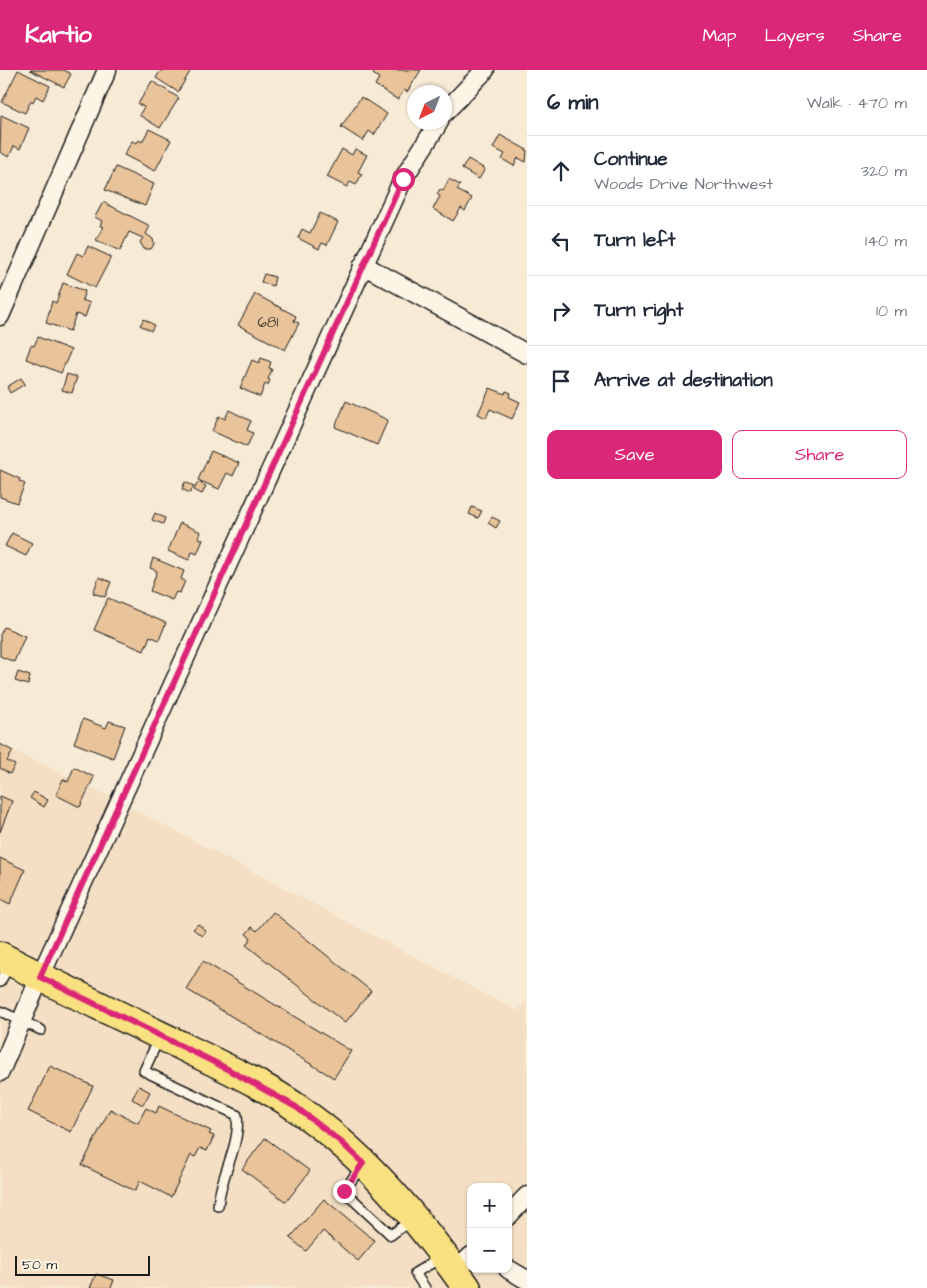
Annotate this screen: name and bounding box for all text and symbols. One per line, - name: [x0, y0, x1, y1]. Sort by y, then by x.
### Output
- text: Kartio: [25, 18, 92, 52]
- text: Map: [702, 23, 736, 48]
- text: Layers: [764, 23, 825, 48]
- text: Share: [853, 23, 902, 48]
- north arrow: [407, 85, 452, 130]
- text: 6 min: [547, 88, 599, 117]
- text: Walk · 470 m: [807, 92, 907, 114]
- text: Continue: [594, 146, 668, 173]
- icon: ahead: [547, 157, 575, 185]
- text: 320 m: [861, 160, 907, 182]
- route start: [392, 168, 415, 191]
- text: Woods Drive Northwest: [594, 173, 773, 195]
- icon: left: [547, 227, 575, 255]
- text: Turn left: [594, 227, 675, 254]
- text: 140 m: [865, 230, 907, 252]
- icon: right: [547, 297, 575, 325]
- text: Turn right: [594, 297, 683, 324]
- text: 10 m: [876, 300, 907, 322]
- house number: 681: [257, 312, 279, 333]
- icon: arrive: [547, 367, 575, 395]
- text: Arrive at destination: [594, 367, 773, 394]
- button: Save: [547, 430, 722, 479]
- button: Share: [732, 430, 907, 479]
- route end: [333, 1180, 356, 1203]
- map controls: [467, 1183, 512, 1273]
- button: +: [467, 1183, 512, 1228]
- button: −: [467, 1228, 512, 1273]
- scale bar: [15, 1253, 150, 1276]
- text: 50 m: [22, 1255, 57, 1275]

